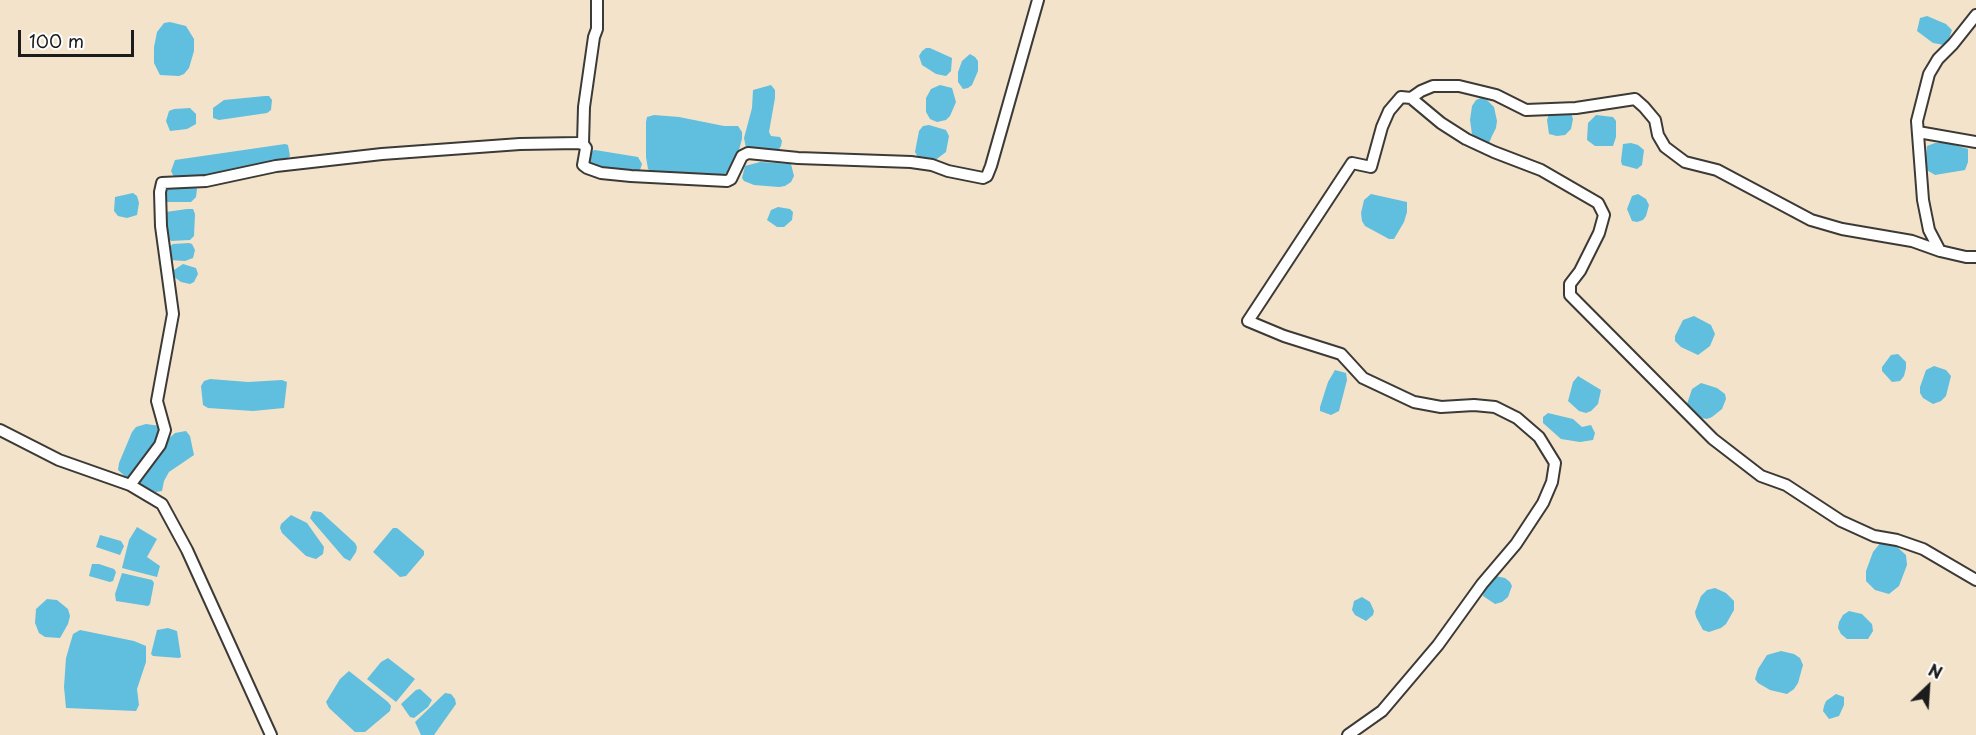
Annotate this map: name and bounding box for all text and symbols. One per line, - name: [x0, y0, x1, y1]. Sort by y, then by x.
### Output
- scale bar: [21, 18, 136, 56]
- text: 100 m: [29, 27, 84, 54]
- north arrow: [1898, 657, 1958, 717]
- text: N: [1925, 657, 1946, 684]

